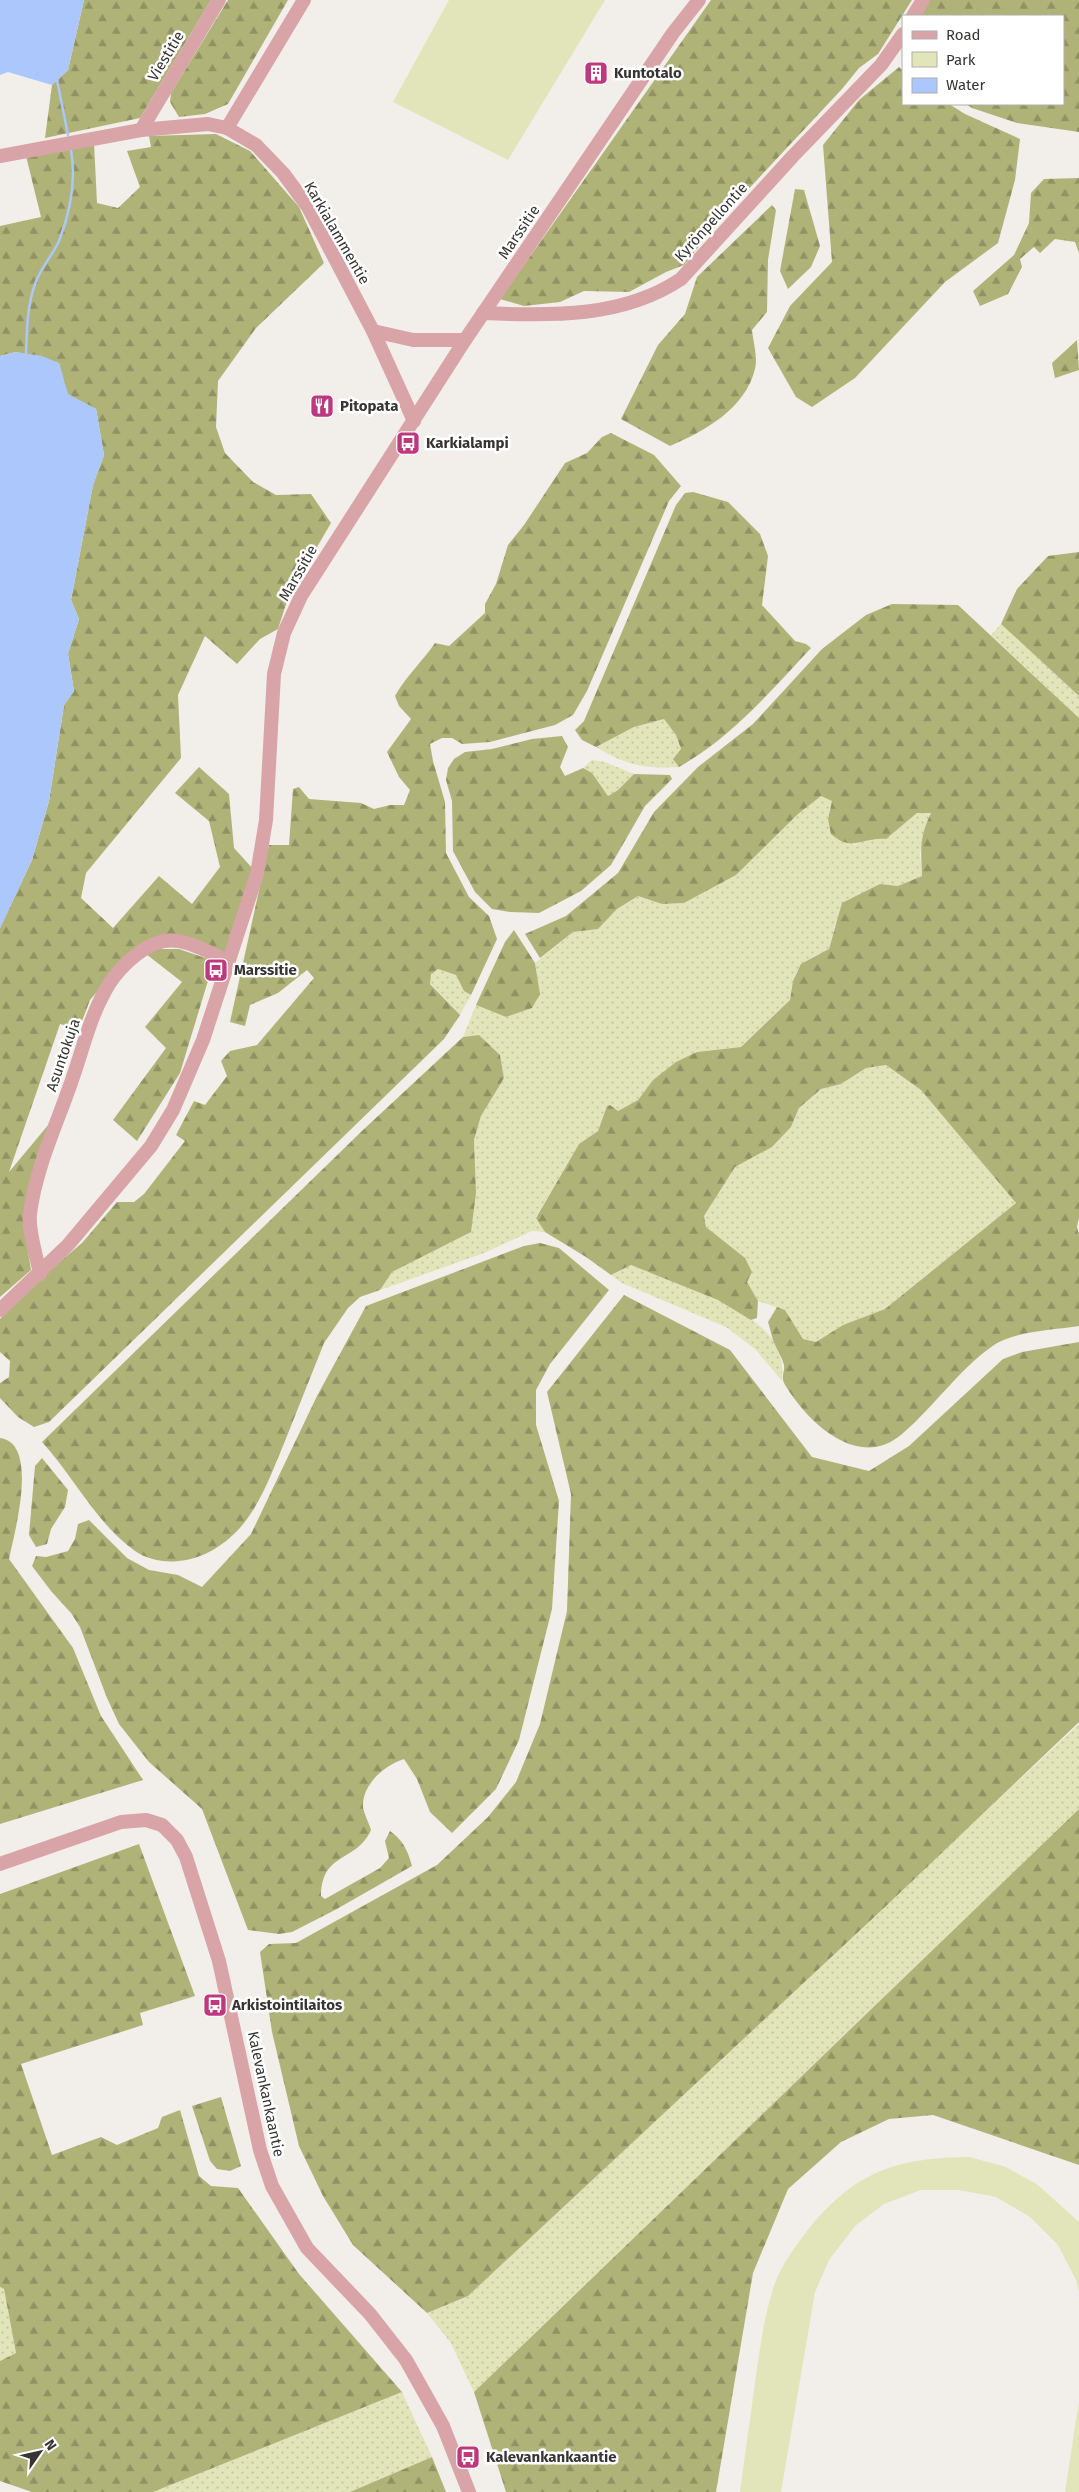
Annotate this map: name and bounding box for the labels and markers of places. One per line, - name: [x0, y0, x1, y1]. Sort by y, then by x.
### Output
- building icon: Kuntotalo: [583, 60, 609, 86]
- place label: Kuntotalo: [614, 64, 682, 82]
- restaurant icon: Pitopata: [309, 393, 335, 419]
- place label: Pitopata: [340, 397, 398, 415]
- bus stop icon: Karkialampi: [395, 430, 421, 456]
- place label: Karkialampi: [426, 434, 509, 452]
- bus stop icon: Marssitie: [203, 957, 229, 983]
- place label: Marssitie: [234, 961, 297, 979]
- bus stop icon: Arkistointilaitos: [202, 1992, 228, 2018]
- place label: Arkistointilaitos: [231, 1996, 342, 2014]
- bus stop icon: Kalevankankaantie: [455, 2444, 481, 2470]
- place label: Kalevankankaantie: [486, 2448, 617, 2466]

